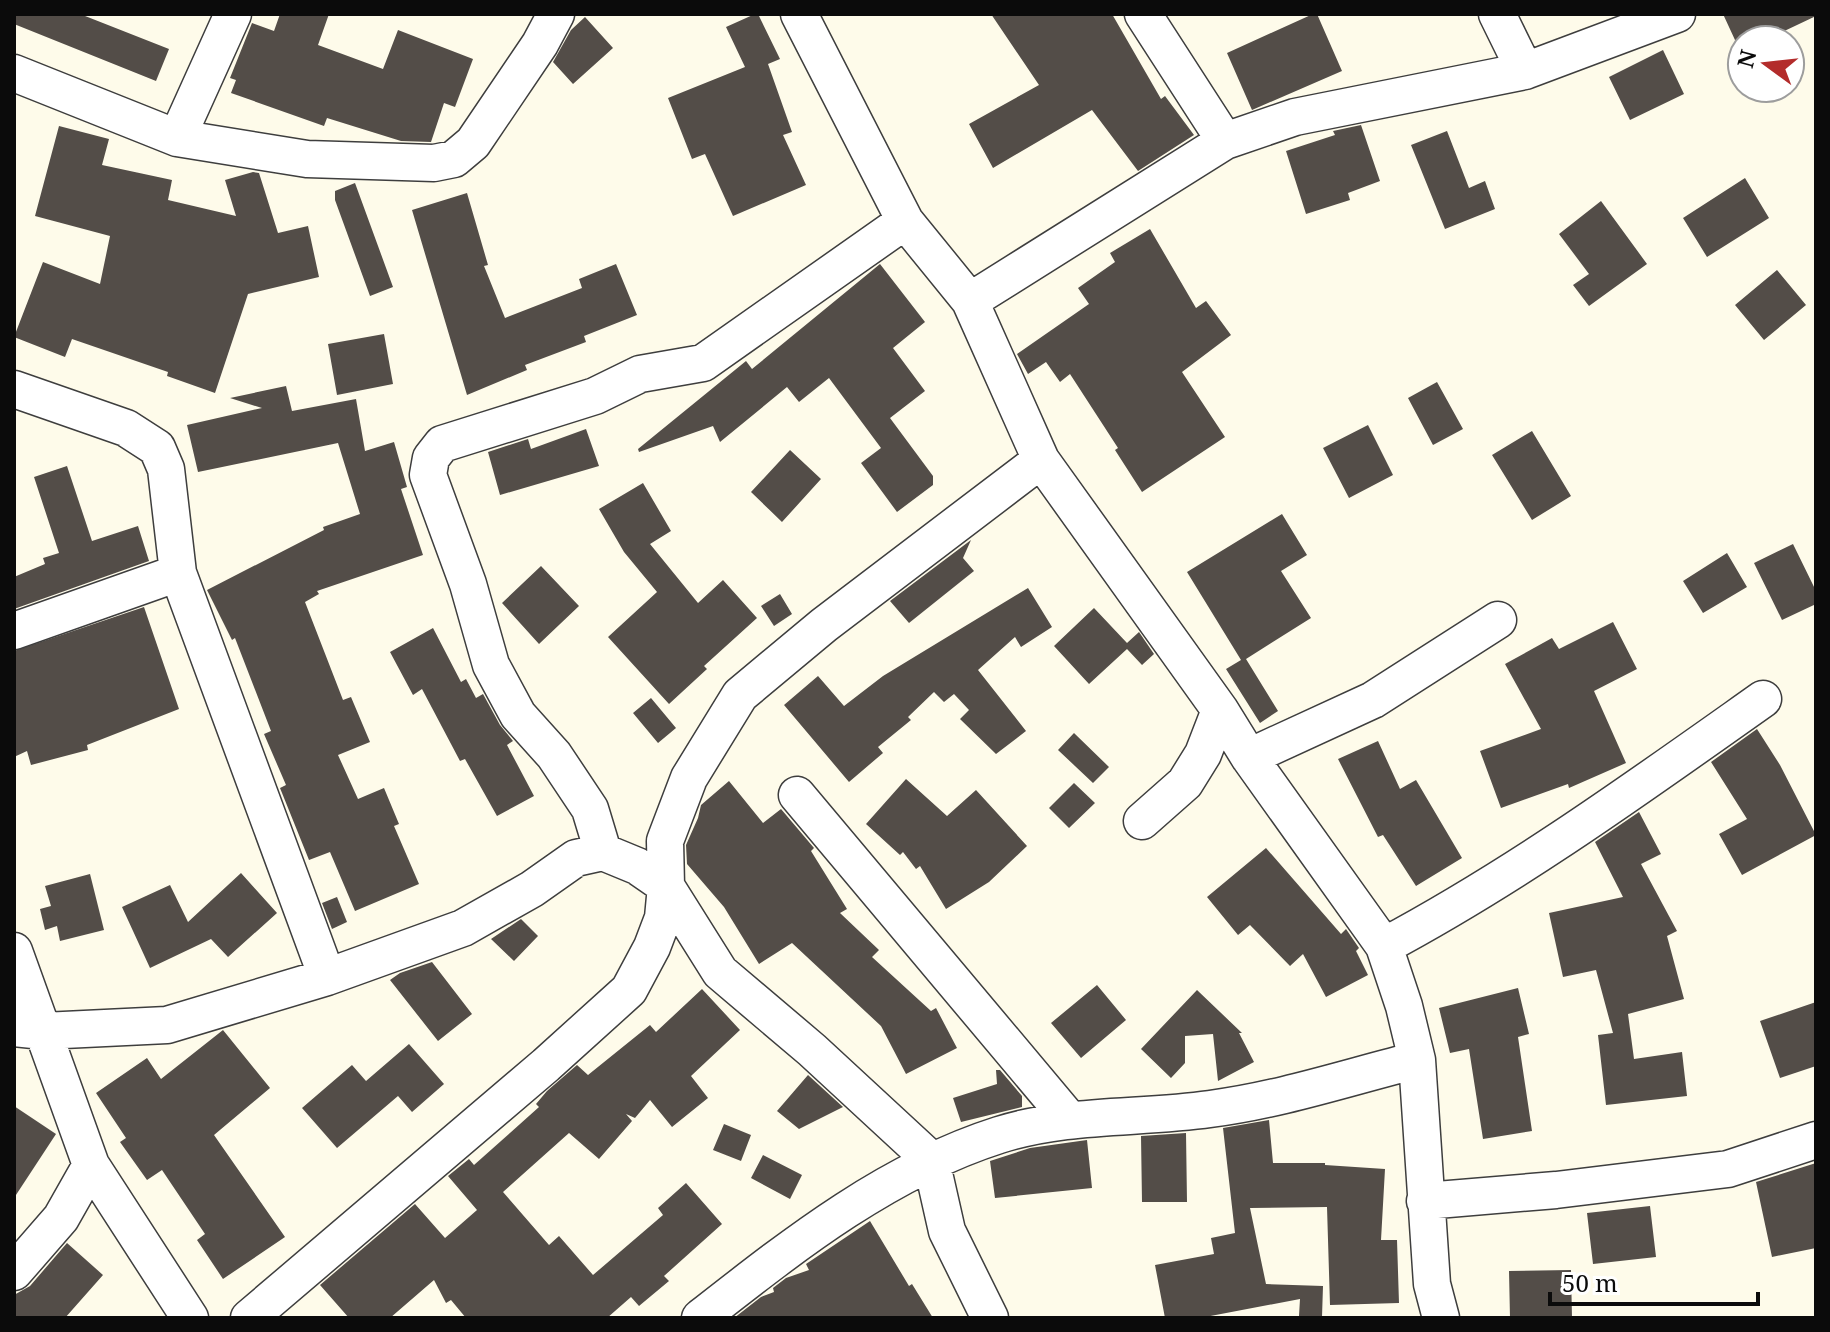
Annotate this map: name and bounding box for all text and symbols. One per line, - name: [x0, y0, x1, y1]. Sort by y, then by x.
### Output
- north arrow: [1726, 24, 1806, 104]
- text: N: [1729, 46, 1762, 71]
- scale bar: [1550, 1256, 1758, 1306]
- text: 50 m: [1562, 1266, 1618, 1299]

